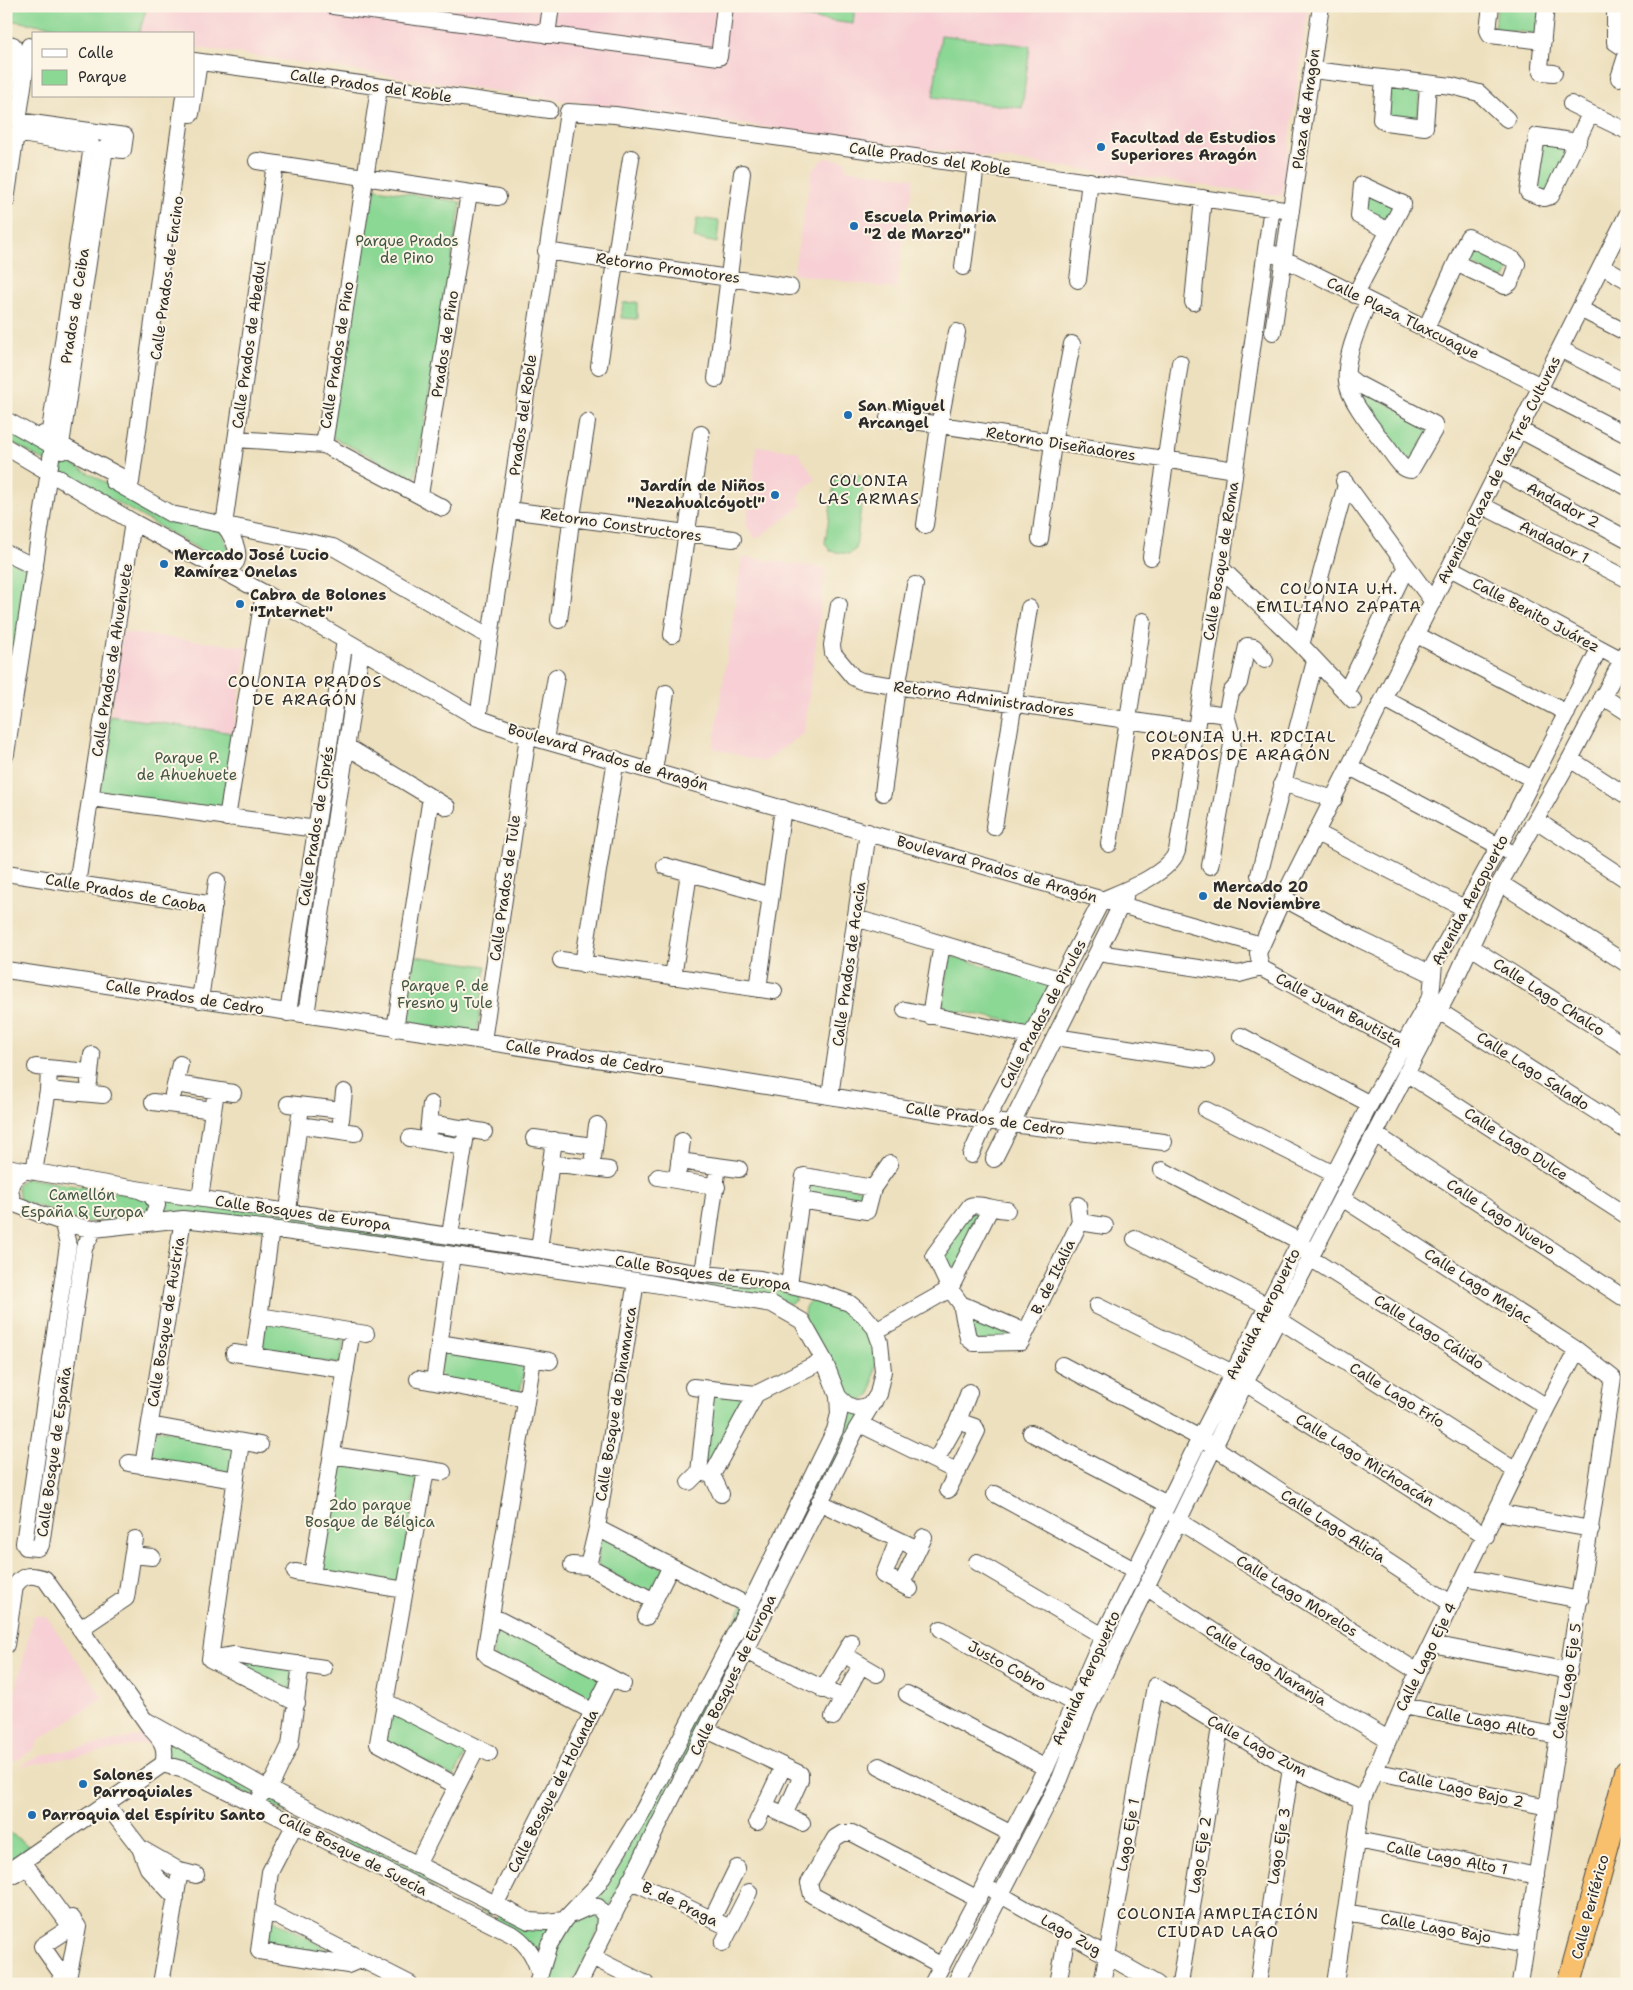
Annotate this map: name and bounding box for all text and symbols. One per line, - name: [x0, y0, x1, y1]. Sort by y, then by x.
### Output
- legend: [32, 32, 195, 98]
- text: Calle: [78, 43, 114, 63]
- street label: Plaza de Aragón: [1288, 47, 1324, 171]
- street label: Calle Prados del Roble: [289, 65, 453, 107]
- text: Parque: [78, 67, 127, 87]
- place label: Facultad de Estudios Superiores Aragón: [1111, 128, 1276, 165]
- street label: Calle Prados del Roble: [848, 138, 1012, 180]
- marker: Facultad de Estudios Superiores Aragón: [1095, 141, 1107, 153]
- street label: Calle Prados de Encino: [146, 195, 188, 361]
- place label: Escuela Primaria "2 de Marzo": [864, 207, 997, 244]
- marker: Escuela Primaria "2 de Marzo": [848, 220, 860, 232]
- park label: Parque Prados de Pino: [355, 231, 459, 268]
- street label: Prados de Ceiba: [56, 246, 94, 365]
- street label: Retorno Promotores: [594, 248, 742, 288]
- street label: Calle Prados de Abedul: [227, 259, 271, 430]
- street label: Calle Plaza Tlaxcuaque: [1323, 272, 1483, 364]
- street label: Calle Prados de Pino: [315, 280, 359, 430]
- street label: Prados de Pino: [427, 289, 463, 399]
- street label: Prados del Roble: [505, 353, 541, 477]
- street label: Avenida Plaza de las Tres Culturas: [1433, 353, 1565, 587]
- place label: San Miguel Arcangel: [858, 396, 945, 433]
- marker: San Miguel Arcangel: [842, 409, 854, 421]
- street label: Retorno Diseñadores: [985, 422, 1137, 466]
- district label: COLONIA LAS ARMAS: [818, 470, 920, 509]
- place label: Jardín de Niños "Nezahualcóyotl": [627, 476, 765, 513]
- street label: Andador 2: [1523, 477, 1603, 533]
- street label: Calle Bosque de Roma: [1199, 479, 1244, 642]
- marker: Jardín de Niños "Nezahualcóyotl": [769, 489, 781, 501]
- street label: Retorno Constructores: [539, 504, 703, 546]
- street label: Andador 1: [1516, 516, 1592, 568]
- place label: Mercado José Lucio Ramírez Onelas: [174, 545, 329, 582]
- marker: Mercado José Lucio Ramírez Onelas: [158, 558, 170, 570]
- street label: Calle Prados de Ahuehuete: [87, 562, 137, 758]
- street label: Calle Benito Juárez: [1469, 573, 1603, 657]
- district label: COLONIA U.H. EMILIANO ZAPATA: [1256, 578, 1422, 617]
- place label: Cabra de Bolones "Internet": [250, 585, 386, 622]
- marker: Cabra de Bolones "Internet": [234, 598, 246, 610]
- district label: COLONIA PRADOS DE ARAGÓN: [228, 671, 382, 710]
- street label: Retorno Administradores: [892, 676, 1076, 722]
- street label: Boulevard Prados de Aragón: [505, 719, 711, 795]
- district label: COLONIA U.H. RDCIAL PRADOS DE ARAGÓN: [1145, 726, 1337, 765]
- street label: Calle Prados de Ciprés: [293, 745, 339, 907]
- park label: Parque P. de Ahuehuete: [137, 748, 237, 785]
- street label: Calle Prados de Tule: [485, 814, 525, 962]
- street label: Boulevard Prados de Aragón: [894, 831, 1100, 907]
- street label: Avenida Aeropuerto: [1427, 831, 1513, 969]
- street label: Calle Prados de Caoba: [44, 869, 209, 917]
- place label: Mercado 20 de Noviembre: [1213, 877, 1321, 914]
- street label: Calle Prados de Acacia: [828, 880, 871, 1048]
- marker: Mercado 20 de Noviembre: [1197, 890, 1209, 902]
- street label: Calle Prados de Pirules: [995, 936, 1091, 1092]
- street label: Calle Lago Chalco: [1489, 953, 1609, 1041]
- street label: Calle Juan Bautista: [1272, 968, 1407, 1052]
- street label: Calle Prados de Cedro: [104, 975, 266, 1019]
- park label: Parque P. de Fresno y Tule: [397, 976, 493, 1013]
- street label: Calle Lago Salado: [1473, 1027, 1593, 1115]
- street label: Calle Prados de Cedro: [504, 1035, 666, 1079]
- street label: Calle Prados de Cedro: [904, 1098, 1066, 1140]
- street label: Calle Lago Dulce: [1460, 1103, 1572, 1185]
- street label: Calle Lago Nuevo: [1443, 1174, 1559, 1260]
- park label: Camellón España & Europa: [21, 1185, 144, 1222]
- street label: Calle Bosques de Europa: [214, 1191, 393, 1235]
- street label: Calle Bosque de Austria: [143, 1235, 189, 1409]
- street label: B. de Italia: [1026, 1235, 1080, 1318]
- street label: Calle Lago Mejac: [1420, 1244, 1536, 1328]
- street label: Avenida Aeropuerto: [1221, 1245, 1305, 1383]
- street label: Calle Bosques de Europa: [614, 1251, 793, 1295]
- street label: Calle Lago Cálido: [1370, 1290, 1488, 1374]
- street label: Calle Bosque de Dinamarca: [591, 1305, 641, 1503]
- street label: Calle Lago Frío: [1346, 1358, 1448, 1432]
- street label: Calle Bosque de España: [32, 1365, 76, 1539]
- street label: Calle Lago Michoacán: [1292, 1409, 1438, 1511]
- street label: Calle Lago Alicia: [1277, 1485, 1390, 1568]
- park label: 2do parque Bosque de Bélgica: [305, 1495, 436, 1532]
- street label: Calle Lago Morelos: [1232, 1551, 1362, 1641]
- street label: Calle Bosques de Europa: [685, 1590, 781, 1759]
- street label: Calle Lago Eje 4: [1391, 1599, 1461, 1715]
- street label: Avenida Aeropuerto: [1047, 1608, 1125, 1748]
- street label: Calle Lago Naranja: [1202, 1620, 1331, 1711]
- street label: Calle Lago Eje 5: [1548, 1621, 1586, 1741]
- street label: Justo Cobro: [964, 1636, 1050, 1696]
- street label: Calle Lago Alto: [1424, 1701, 1538, 1741]
- street label: Calle Bosque de Holanda: [503, 1705, 603, 1876]
- street label: Calle Lago Zum: [1204, 1710, 1311, 1782]
- place label: Salones Parroquiales: [93, 1765, 193, 1802]
- street label: Calle Lago Bajo 2: [1396, 1766, 1526, 1812]
- marker: Salones Parroquiales: [77, 1778, 89, 1790]
- street label: Lago Eje 1: [1112, 1797, 1144, 1873]
- place label: Parroquia del Espíritu Santo: [42, 1805, 265, 1825]
- street label: Lago Eje 3: [1263, 1806, 1295, 1886]
- street label: Calle Bosque de Suecia: [275, 1808, 432, 1901]
- marker: Parroquia del Espíritu Santo: [26, 1809, 38, 1821]
- street label: Lago Eje 2: [1184, 1815, 1216, 1895]
- street label: Calle Lago Alto 1: [1385, 1836, 1509, 1880]
- street label: Calle Periférico: [1566, 1852, 1614, 1962]
- street label: B. de Praga: [639, 1877, 722, 1931]
- district label: COLONIA AMPLIACIÓN CIUDAD LAGO: [1117, 1903, 1319, 1942]
- street label: Calle Lago Bajo: [1379, 1908, 1493, 1948]
- street label: Lago Zug: [1037, 1910, 1105, 1960]

